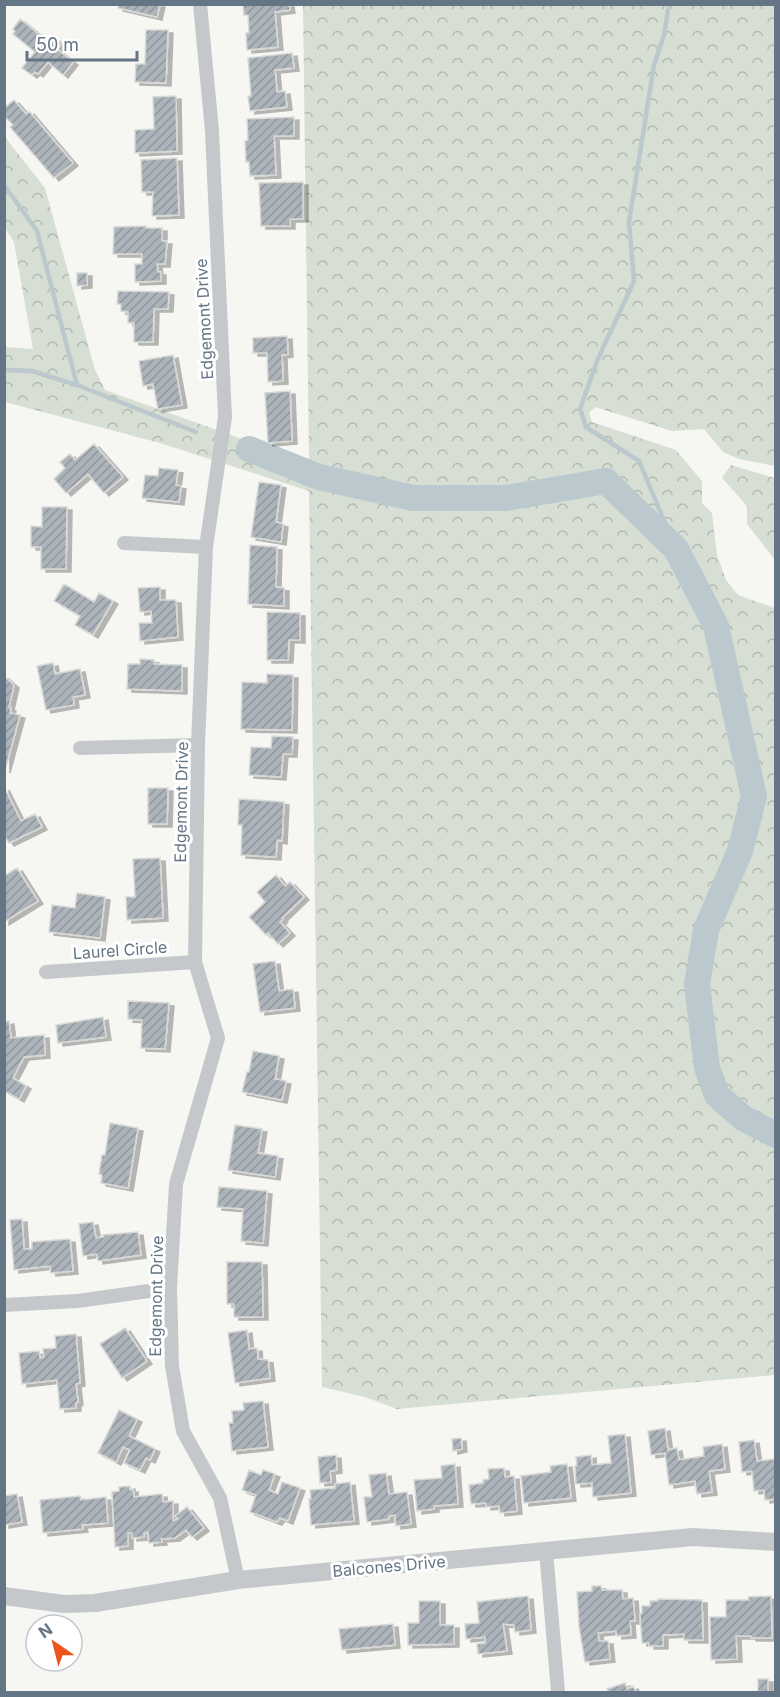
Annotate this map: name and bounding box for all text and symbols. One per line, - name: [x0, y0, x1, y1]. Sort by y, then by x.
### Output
- scale bar: [27, 24, 136, 62]
- text: 50 m: [36, 34, 79, 55]
- street label: Edgemont Drive: [191, 258, 217, 380]
- street label: Edgemont Drive: [170, 741, 192, 863]
- street label: Laurel Circle: [72, 937, 168, 963]
- street label: Edgemont Drive: [145, 1235, 167, 1357]
- street label: Balcones Drive: [332, 1551, 446, 1581]
- north arrow: [24, 1613, 84, 1673]
- text: N: [35, 1619, 56, 1642]

